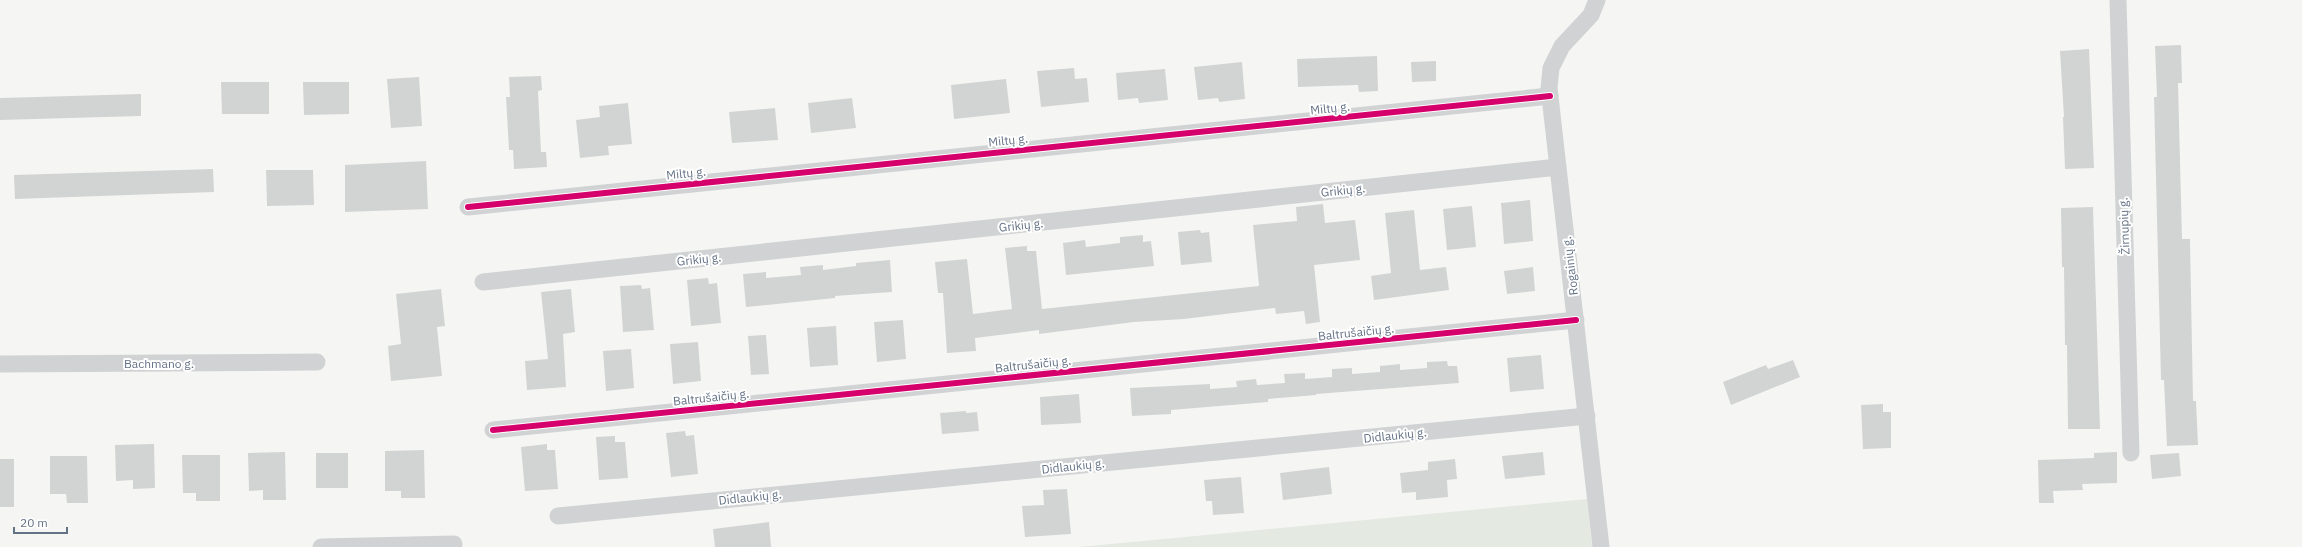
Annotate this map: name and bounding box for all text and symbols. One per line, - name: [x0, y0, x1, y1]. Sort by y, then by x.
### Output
- street label: Miltų g.: [1310, 98, 1350, 118]
- street label: Miltų g.: [988, 130, 1028, 150]
- street label: Miltų g.: [666, 163, 706, 183]
- street label: Grikių g.: [1320, 180, 1366, 200]
- street label: Žirnupių g.: [2116, 197, 2132, 255]
- street label: Grikių g.: [998, 215, 1044, 235]
- street label: Rogainių g.: [1559, 236, 1581, 296]
- street label: Grikių g.: [676, 249, 722, 269]
- street label: Baltrušaičių g.: [1317, 321, 1395, 343]
- street label: Baltrušaičių g.: [994, 353, 1072, 375]
- street label: Bachmano g.: [124, 356, 194, 371]
- street label: Baltrušaičių g.: [672, 386, 750, 408]
- street label: Didlaukių g.: [1363, 424, 1427, 446]
- street label: Didlaukių g.: [1041, 455, 1105, 477]
- street label: Didlaukių g.: [718, 486, 782, 508]
- scale bar: [14, 509, 67, 535]
- text: 20 m: [20, 515, 48, 530]

